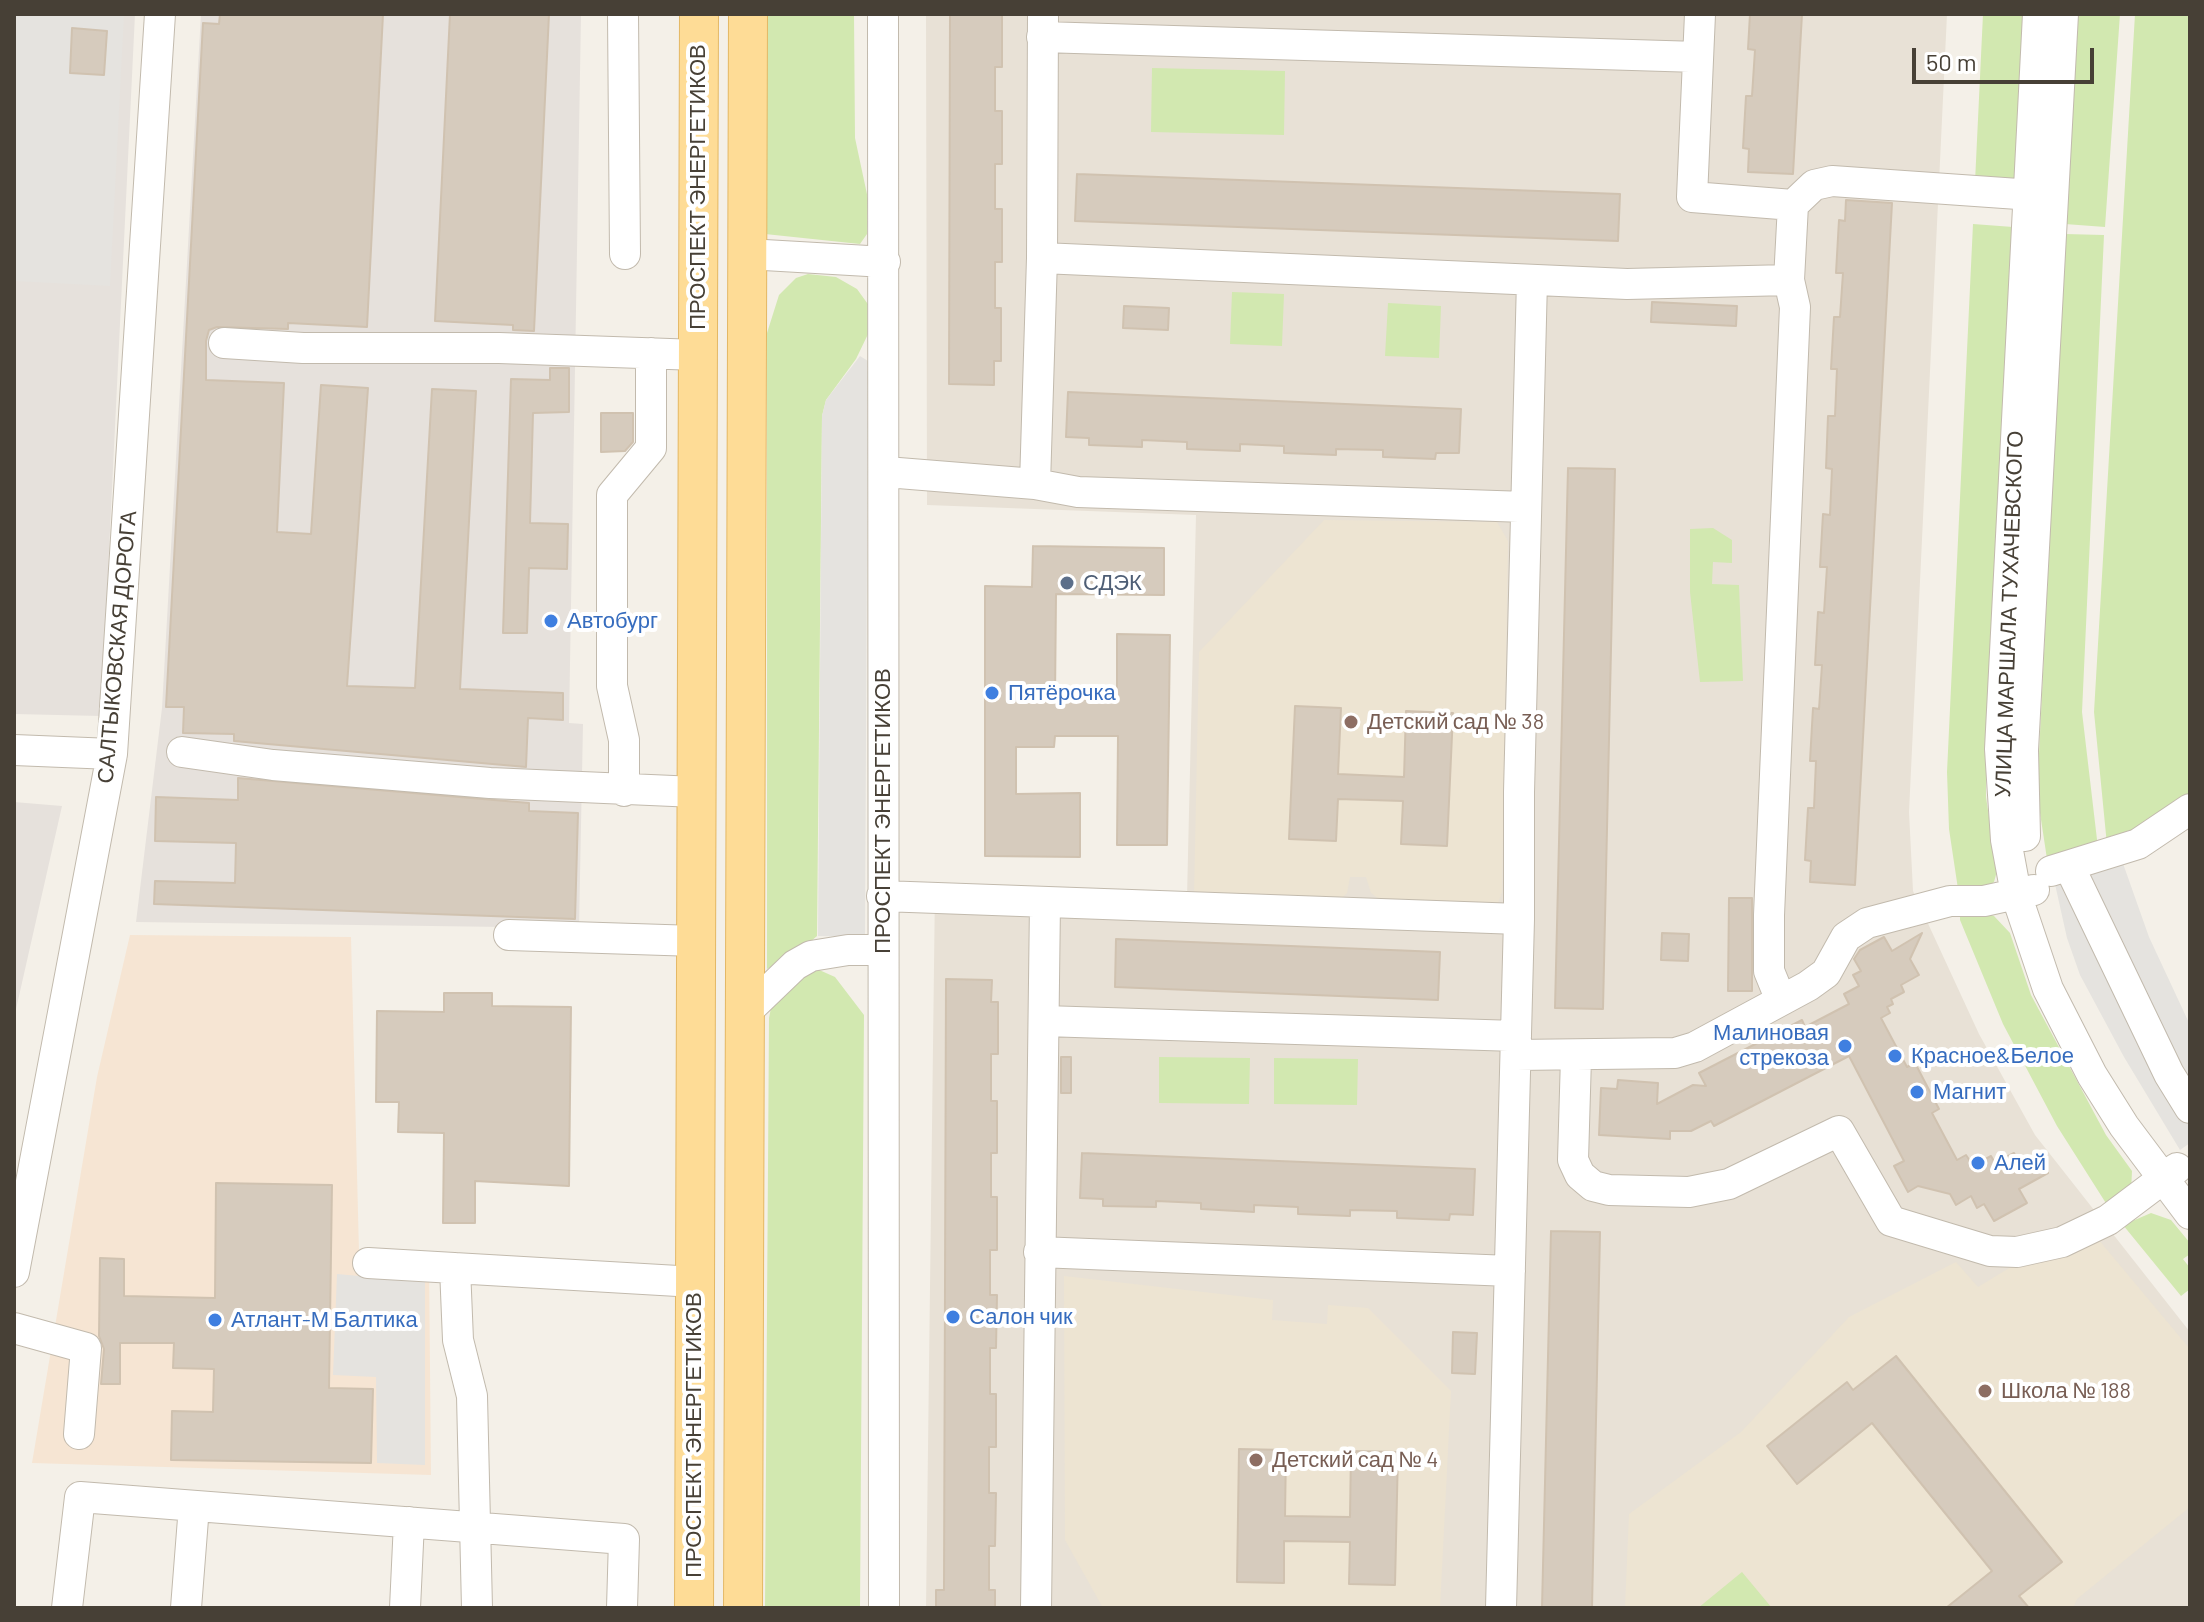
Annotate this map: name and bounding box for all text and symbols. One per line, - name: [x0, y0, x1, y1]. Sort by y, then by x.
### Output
- scale bar: [1916, 32, 2098, 82]
- street label: ПРОСПЕКТ ЭНЕРГЕТИКОВ: [685, 44, 711, 330]
- text: 50 m: [1926, 47, 1977, 76]
- street label: УЛИЦА МАРШАЛА ТУХАЧЕВСКОГО: [1989, 430, 2029, 798]
- street label: САЛТЫКОВСКАЯ ДОРОГА: [92, 510, 142, 784]
- place label: СДЭК: [1083, 570, 1142, 596]
- marker: СДЭК: [1058, 574, 1076, 592]
- place label: Автобург: [567, 608, 658, 634]
- marker: Автобург: [542, 612, 560, 630]
- street label: ПРОСПЕКТ ЭНЕРГЕТИКОВ: [870, 668, 896, 954]
- place label: Пятёрочка: [1008, 680, 1116, 706]
- marker: Пятёрочка: [983, 684, 1001, 702]
- place label: Детский сад № 38: [1367, 709, 1544, 735]
- marker: Детский сад № 38: [1342, 713, 1360, 731]
- place label: Малиновая стрекоза: [1713, 1020, 1829, 1072]
- marker: Малиновая стрекоза: [1836, 1037, 1854, 1055]
- place label: Красное&Белое: [1911, 1043, 2074, 1069]
- marker: Красное&Белое: [1886, 1047, 1904, 1065]
- place label: Магнит: [1933, 1079, 2006, 1105]
- marker: Магнит: [1908, 1083, 1926, 1101]
- place label: Алей: [1994, 1150, 2046, 1176]
- marker: Алей: [1969, 1154, 1987, 1172]
- street label: ПРОСПЕКТ ЭНЕРГЕТИКОВ: [681, 1292, 707, 1578]
- place label: Салон чик: [969, 1304, 1073, 1330]
- place label: Атлант-М Балтика: [231, 1307, 418, 1333]
- marker: Салон чик: [944, 1308, 962, 1326]
- marker: Атлант-М Балтика: [206, 1311, 224, 1329]
- place label: Школа № 188: [2001, 1378, 2131, 1404]
- marker: Школа № 188: [1976, 1382, 1994, 1400]
- place label: Детский сад № 4: [1272, 1447, 1438, 1473]
- marker: Детский сад № 4: [1247, 1451, 1265, 1469]

